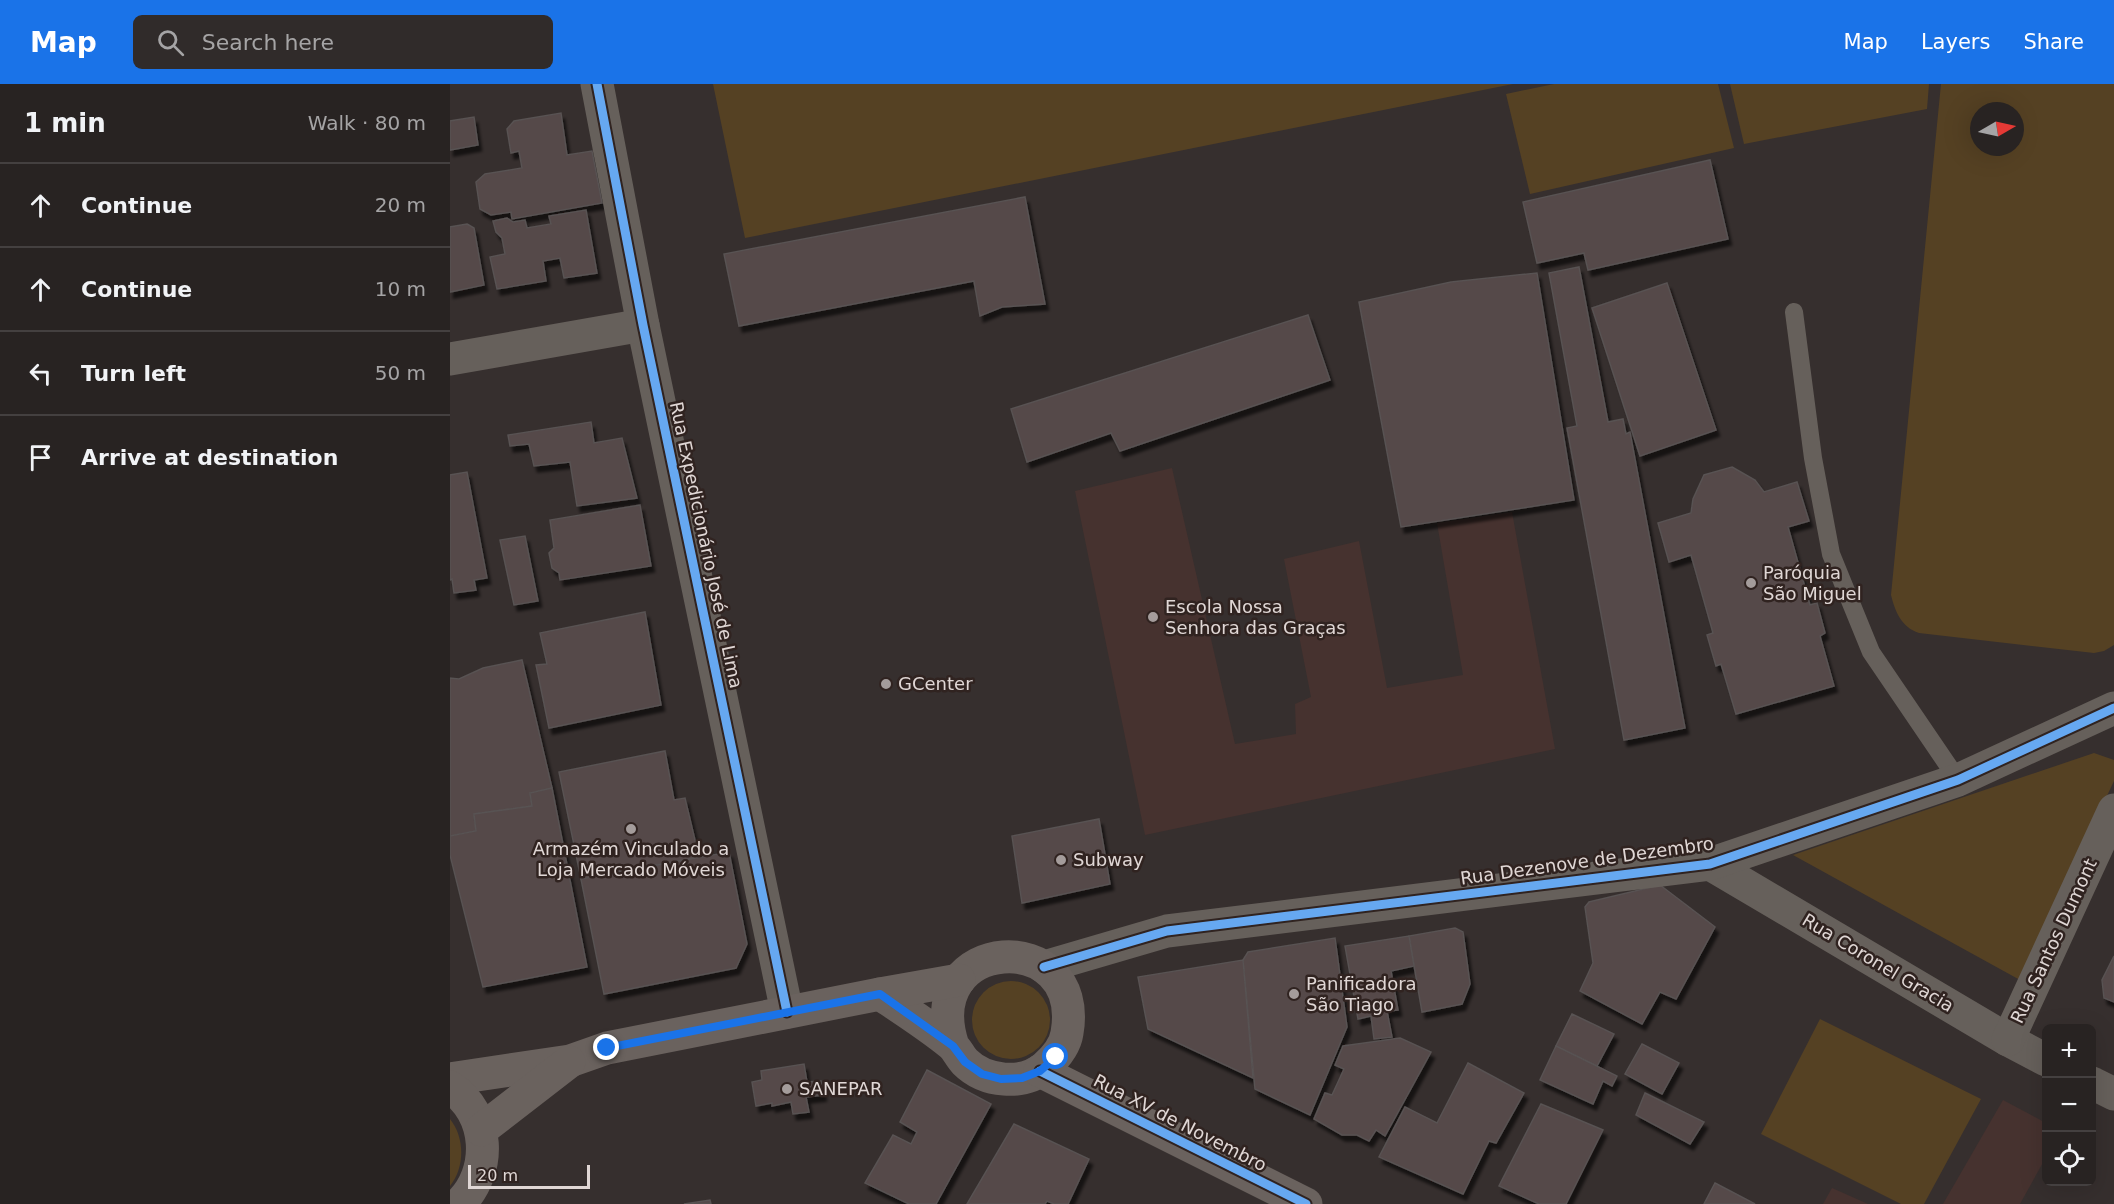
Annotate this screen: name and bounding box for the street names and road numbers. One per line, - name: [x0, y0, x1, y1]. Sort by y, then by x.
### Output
- street label: Rua Expedicionário José de Lima: [666, 400, 747, 690]
- street label: Rua Dezenove de Dezembro: [1459, 832, 1715, 889]
- street label: Rua Santos Dumont: [2006, 855, 2101, 1026]
- street label: Rua Coronel Gracia: [1799, 909, 1958, 1016]
- street label: Rua XV de Novembro: [1090, 1070, 1270, 1175]

